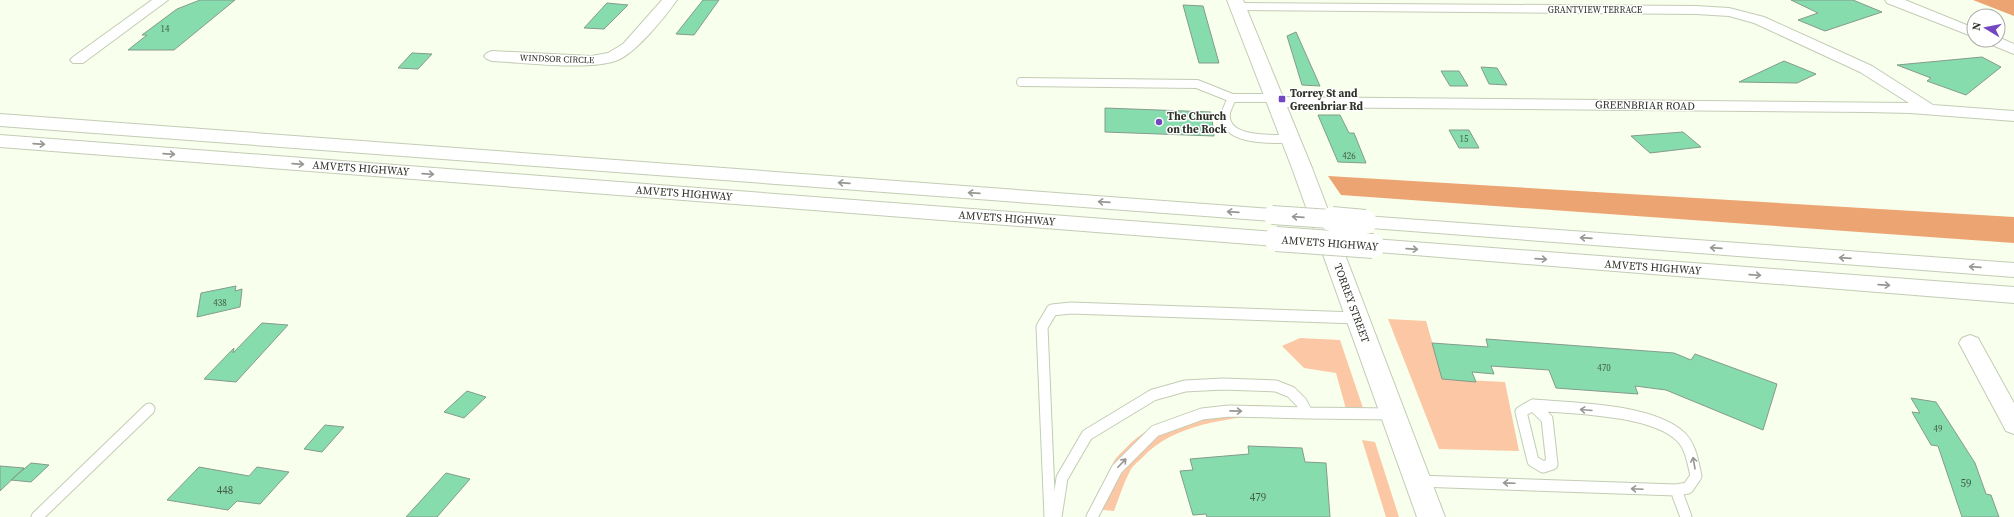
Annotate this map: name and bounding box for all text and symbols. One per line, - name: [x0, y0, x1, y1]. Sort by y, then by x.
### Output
- street label: GRANTVIEW TERRACE: [1548, 4, 1643, 16]
- north arrow: [1966, 8, 2006, 48]
- text: N: [1969, 21, 1985, 32]
- house number: 14: [160, 23, 170, 35]
- street label: WINDSOR CIRCLE: [520, 52, 595, 66]
- place label: Torrey St and Greenbriar Rd: [1290, 86, 1364, 114]
- marker: Torrey St and Greenbriar Rd: [1277, 94, 1287, 104]
- street label: GREENBRIAR ROAD: [1595, 97, 1695, 114]
- place label: The Church on the Rock: [1167, 109, 1227, 137]
- marker: The Church on the Rock: [1154, 117, 1164, 127]
- house number: 15: [1459, 133, 1469, 145]
- one-way arrow: [32, 140, 45, 147]
- one-way arrow: [162, 150, 175, 157]
- house number: 426: [1342, 150, 1356, 162]
- street label: AMVETS HIGHWAY: [312, 158, 410, 179]
- one-way arrow: [291, 160, 304, 167]
- one-way arrow: [421, 170, 434, 177]
- one-way arrow: [838, 180, 851, 187]
- street label: AMVETS HIGHWAY: [635, 183, 733, 204]
- one-way arrow: [968, 189, 981, 196]
- one-way arrow: [1098, 199, 1111, 206]
- street label: AMVETS HIGHWAY: [958, 208, 1056, 229]
- one-way arrow: [1227, 209, 1240, 216]
- one-way arrow: [1292, 213, 1305, 220]
- street label: AMVETS HIGHWAY: [1281, 233, 1379, 254]
- one-way arrow: [1580, 235, 1593, 242]
- one-way arrow: [1710, 244, 1723, 251]
- one-way arrow: [1405, 245, 1418, 252]
- one-way arrow: [1839, 254, 1852, 261]
- one-way arrow: [1534, 255, 1547, 262]
- street label: AMVETS HIGHWAY: [1604, 257, 1702, 278]
- street label: TORREY STREET: [1330, 261, 1373, 345]
- one-way arrow: [1969, 264, 1982, 271]
- one-way arrow: [1748, 271, 1761, 278]
- one-way arrow: [1877, 281, 1890, 288]
- house number: 438: [213, 297, 227, 309]
- house number: 470: [1597, 362, 1611, 374]
- one-way arrow: [1229, 407, 1242, 415]
- one-way arrow: [1580, 407, 1593, 414]
- house number: 49: [1933, 423, 1943, 435]
- one-way arrow: [1689, 457, 1697, 470]
- one-way arrow: [1118, 458, 1127, 468]
- house number: 59: [1961, 476, 1972, 491]
- one-way arrow: [1503, 480, 1516, 487]
- house number: 448: [217, 483, 233, 498]
- one-way arrow: [1631, 485, 1644, 492]
- house number: 479: [1250, 490, 1266, 505]

